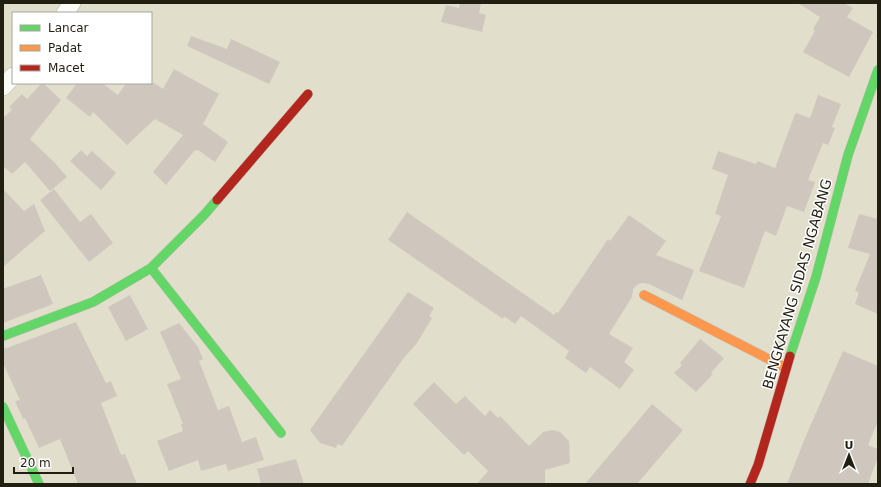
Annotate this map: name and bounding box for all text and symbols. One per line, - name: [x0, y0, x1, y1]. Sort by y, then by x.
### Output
- legend: [12, 12, 152, 84]
- text: Lancar: [48, 21, 89, 35]
- text: Padat: [48, 41, 82, 55]
- text: Macet: [48, 61, 85, 75]
- street label: BENGKAYANG SIDAS NGABANG: [759, 177, 835, 391]
- north arrow: [829, 435, 869, 475]
- text: U: [845, 439, 853, 452]
- scale bar: [14, 449, 73, 475]
- text: 20 m: [20, 456, 51, 470]

